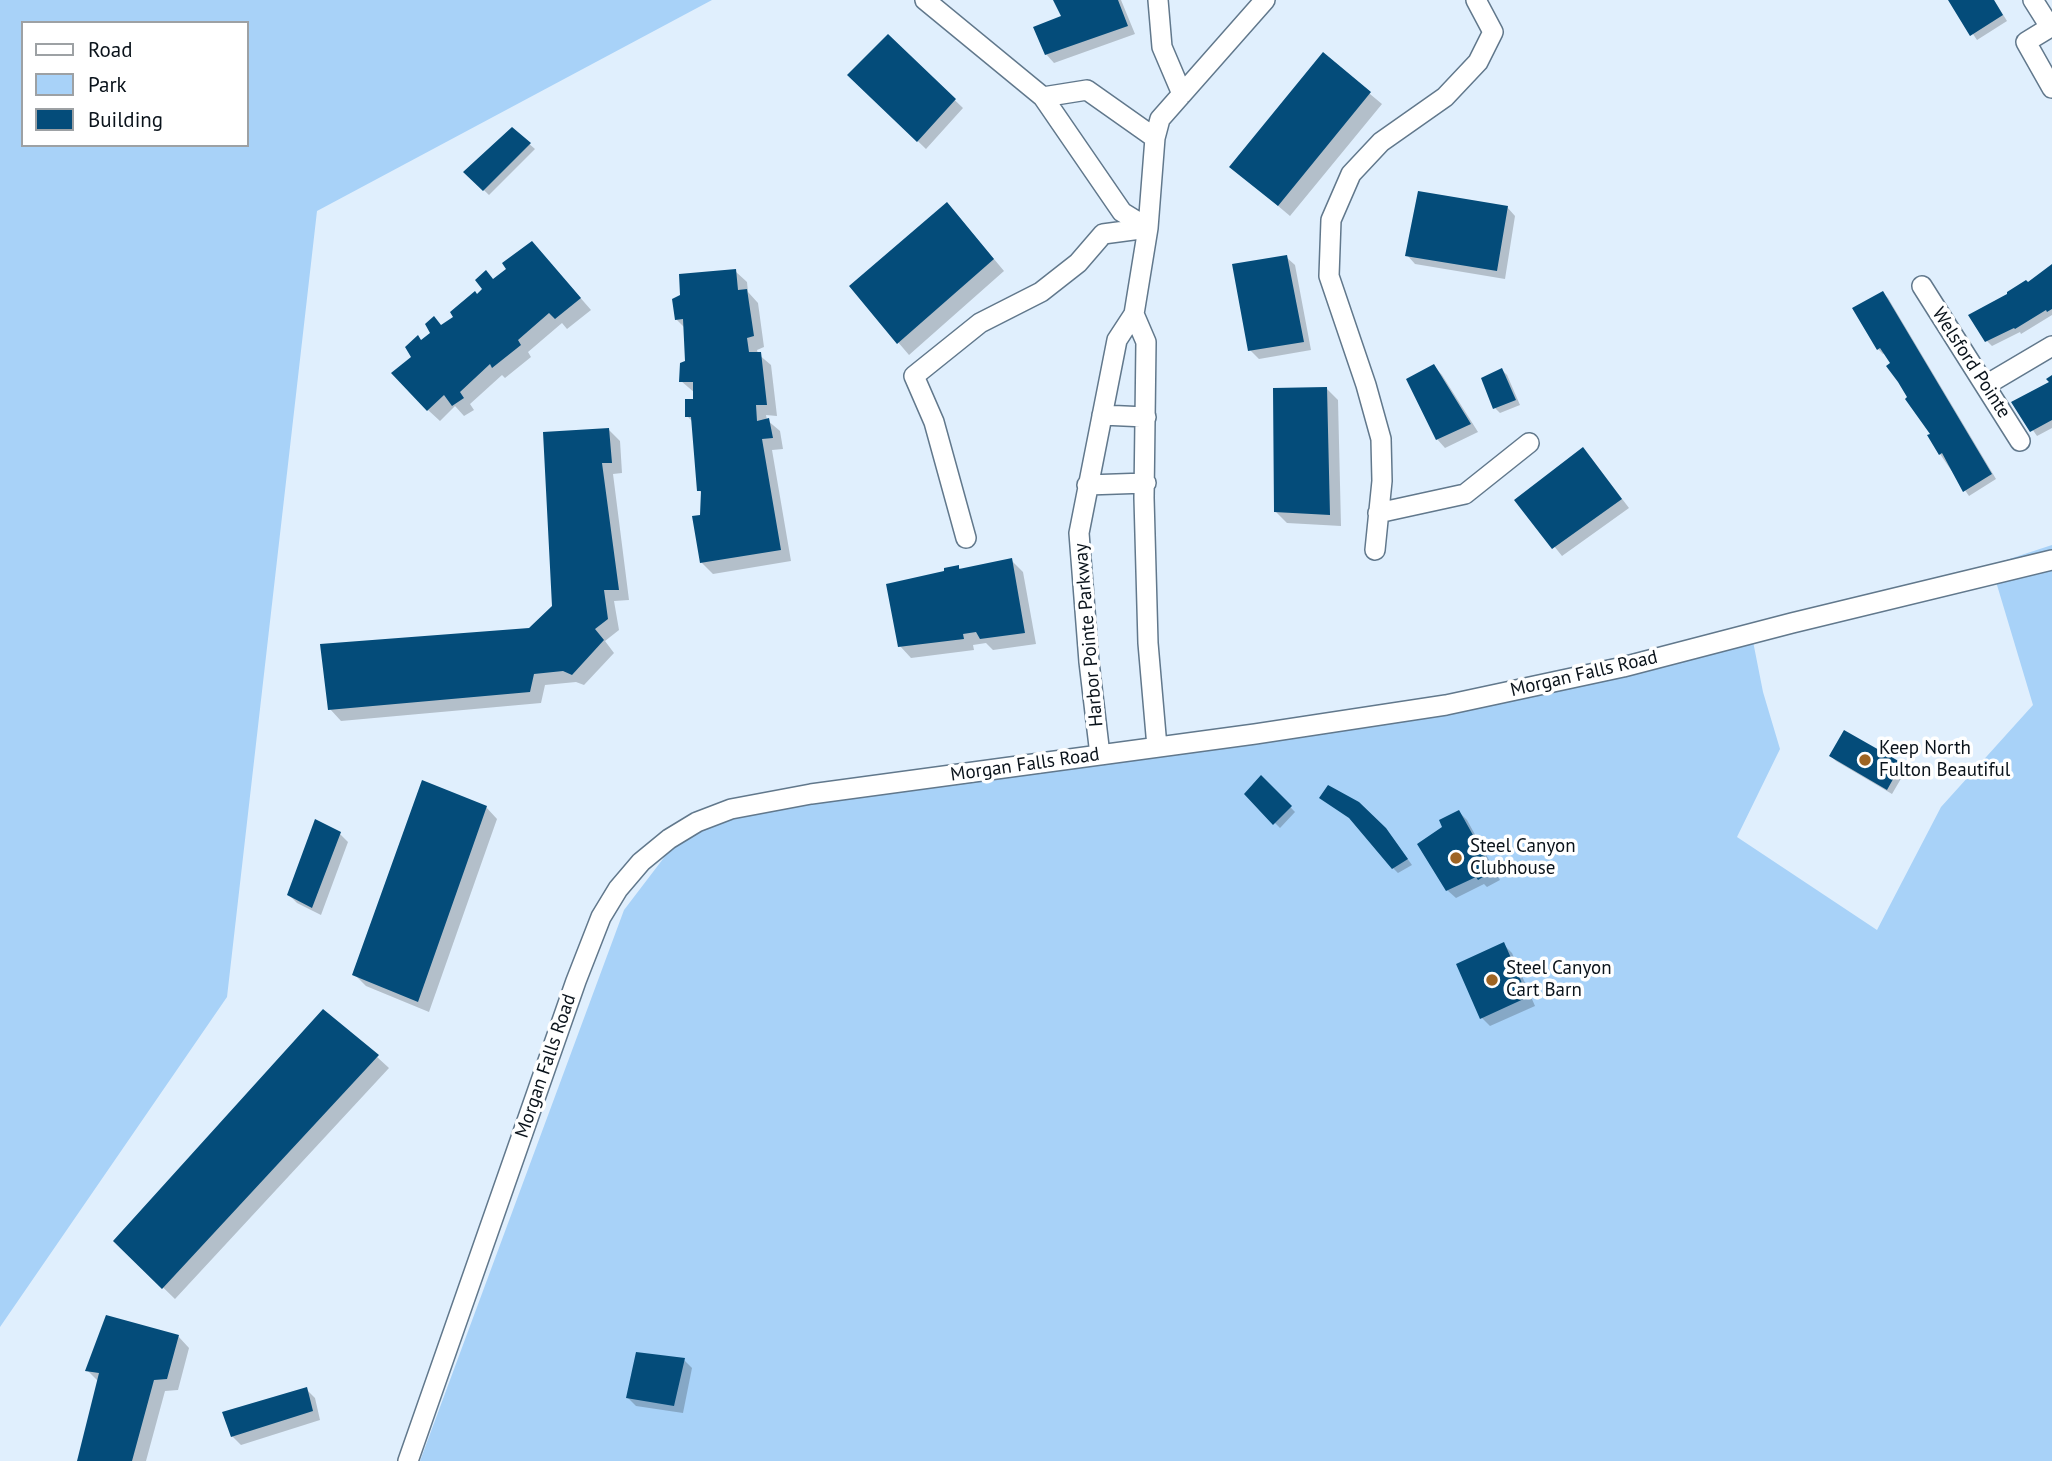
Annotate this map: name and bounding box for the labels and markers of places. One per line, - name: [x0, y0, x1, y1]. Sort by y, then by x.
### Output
- place label: Keep North Fulton Beautiful: [1879, 738, 2010, 782]
- marker: Keep North Fulton Beautiful: [1857, 752, 1873, 768]
- place label: Steel Canyon Clubhouse: [1470, 836, 1576, 880]
- marker: Steel Canyon Clubhouse: [1448, 850, 1464, 866]
- place label: Steel Canyon Cart Barn: [1506, 958, 1612, 1002]
- marker: Steel Canyon Cart Barn: [1484, 972, 1500, 988]

